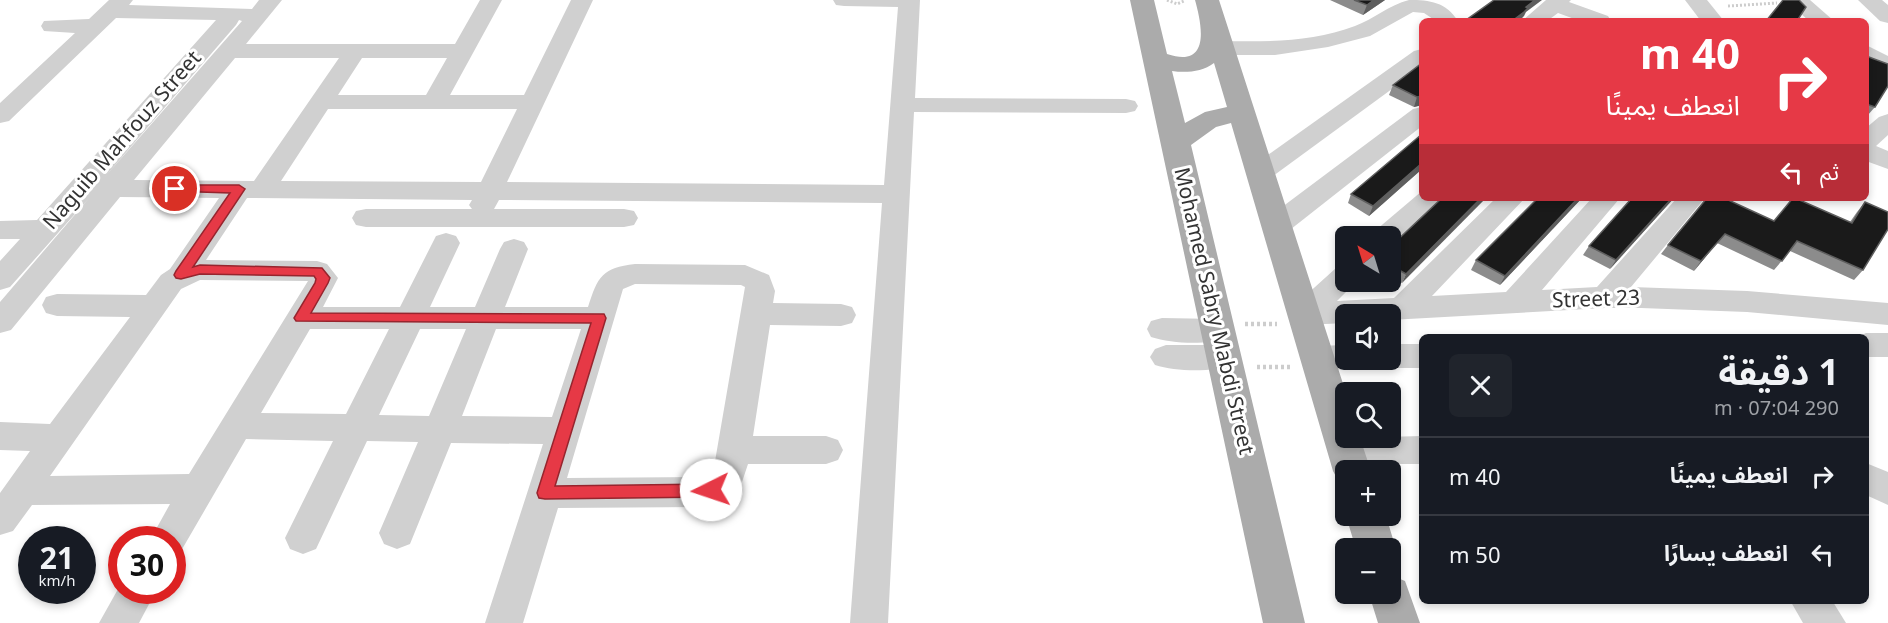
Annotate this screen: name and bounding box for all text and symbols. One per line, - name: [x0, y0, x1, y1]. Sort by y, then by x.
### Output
- text: 40 m: [1640, 24, 1740, 81]
- icon: right: [1761, 42, 1839, 120]
- street label: Naguib Mahfouz Street: [36, 44, 207, 235]
- text: انعطف يمينًا: [1606, 86, 1740, 123]
- icon: left: [1775, 156, 1808, 189]
- text: ثم: [1820, 156, 1839, 186]
- pin: [149, 163, 200, 214]
- street label: Mohamed Sabry Mabdi Street: [1168, 165, 1262, 457]
- icon: arrive: [158, 172, 191, 205]
- north arrow: [1335, 226, 1401, 292]
- map controls: [1335, 226, 1401, 604]
- street label: Street 23: [1551, 282, 1640, 314]
- button: sound: [1335, 304, 1401, 370]
- text: 1 دقيقة: [1718, 347, 1839, 396]
- button: close: [1449, 354, 1512, 417]
- button: search: [1335, 382, 1401, 448]
- text: 290 m · 07:04: [1714, 394, 1839, 421]
- position arrow: [679, 458, 743, 522]
- text: انعطف يمينًا: [1670, 459, 1788, 489]
- button: +: [1335, 460, 1401, 526]
- icon: right: [1806, 460, 1839, 493]
- text: 40 m: [1449, 461, 1500, 491]
- speed limit sign: 30: [108, 526, 186, 604]
- text: 21: [40, 537, 74, 578]
- text: انعطف يسارًا: [1664, 537, 1788, 567]
- button: −: [1335, 538, 1401, 604]
- icon: left: [1806, 538, 1839, 571]
- text: 50 m: [1449, 539, 1500, 569]
- text: km/h: [39, 570, 75, 590]

